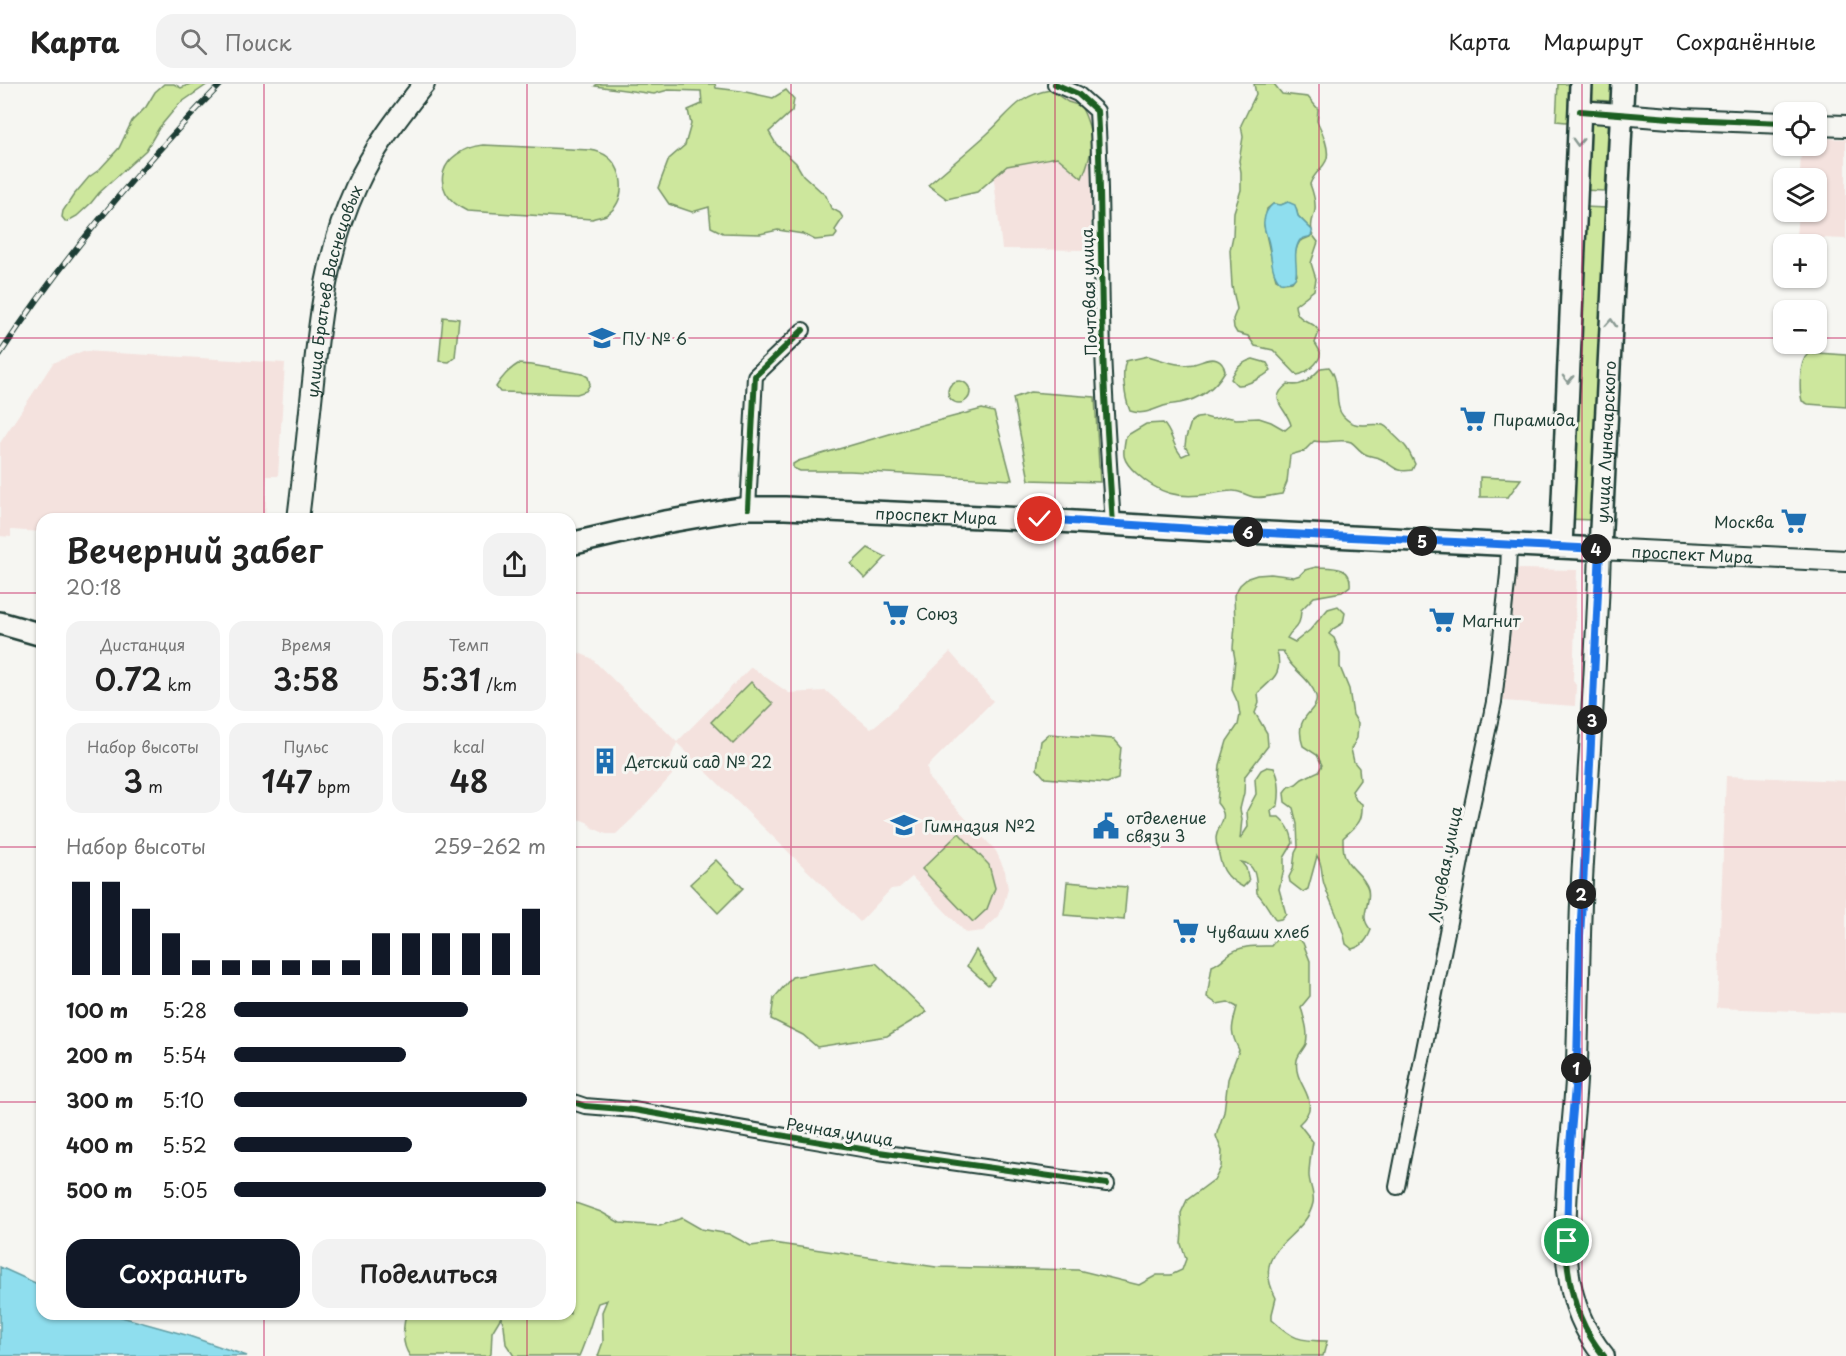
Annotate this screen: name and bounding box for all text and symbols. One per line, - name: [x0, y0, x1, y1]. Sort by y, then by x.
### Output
- search box: [156, 14, 576, 68]
- text: Карта: [30, 20, 120, 63]
- icon: search: [177, 25, 210, 58]
- text: Поиск: [225, 25, 292, 58]
- text: Карта: [1449, 25, 1510, 57]
- text: Маршрут: [1543, 25, 1643, 57]
- text: Сохранённые: [1676, 25, 1816, 57]
- map controls: [1773, 102, 1827, 354]
- button: locate: [1773, 102, 1827, 156]
- one-way arrow: [1572, 138, 1585, 147]
- button: layers: [1773, 168, 1827, 222]
- street label: улица Братьев Васнецовых: [299, 181, 367, 399]
- street label: Почтовая улица: [1074, 228, 1102, 356]
- button: +: [1773, 234, 1827, 288]
- button: −: [1773, 300, 1827, 354]
- one-way arrow: [1604, 319, 1617, 328]
- school or university icon: ПУ № 6: [587, 323, 617, 353]
- place label: ПУ № 6: [622, 326, 687, 350]
- street label: улица Луначарского: [1589, 360, 1621, 524]
- one-way arrow: [1562, 375, 1574, 384]
- supermarket icon: Пирамида: [1458, 404, 1488, 434]
- place label: Пирамида: [1493, 407, 1575, 431]
- pin: [1014, 493, 1065, 544]
- street label: проспект Мира: [875, 500, 998, 530]
- icon: check: [1023, 502, 1056, 535]
- supermarket icon: Москва: [1779, 506, 1809, 536]
- place label: Москва: [1714, 509, 1774, 533]
- pin: 6: [1233, 517, 1263, 547]
- text: 6: [1242, 520, 1254, 544]
- text: Вечерний забег: [66, 524, 323, 574]
- pin: 5: [1407, 526, 1437, 556]
- text: 5: [1417, 529, 1427, 553]
- button: share: [483, 533, 546, 596]
- pin: 4: [1581, 534, 1611, 564]
- text: 4: [1591, 537, 1601, 561]
- street label: проспект Мира: [1631, 539, 1754, 568]
- text: 20:18: [66, 572, 122, 602]
- supermarket icon: Союз: [881, 598, 911, 628]
- place label: Союз: [916, 601, 958, 625]
- supermarket icon: Магнит: [1427, 605, 1457, 635]
- place label: Магнит: [1462, 608, 1522, 632]
- text: Дистанция: [101, 632, 185, 656]
- text: Время: [280, 632, 332, 656]
- text: Темп: [449, 632, 489, 656]
- text: 0.72: [95, 656, 162, 701]
- text: 3:58: [273, 656, 339, 701]
- text: 5:31: [421, 656, 481, 701]
- text: km: [162, 672, 191, 696]
- text: /km: [481, 672, 517, 696]
- pin: 3: [1577, 705, 1607, 735]
- text: 3: [1587, 708, 1597, 732]
- text: Набор высоты: [87, 734, 199, 758]
- text: Пульс: [283, 734, 329, 758]
- text: kcal: [453, 734, 485, 758]
- building icon: Детский сад № 22: [590, 746, 620, 776]
- place label: Детский сад № 22: [624, 749, 772, 773]
- text: 3: [123, 758, 143, 803]
- text: 147: [261, 758, 312, 803]
- text: 48: [449, 758, 489, 803]
- text: m: [143, 774, 163, 798]
- text: bpm: [312, 774, 351, 798]
- street label: Луговая улица: [1421, 804, 1467, 924]
- place label: отделение связи 3: [1126, 805, 1207, 847]
- school or university icon: Гимназия №2: [889, 810, 919, 840]
- public building icon: отделение связи 3: [1091, 811, 1121, 841]
- place label: Гимназия №2: [924, 813, 1036, 837]
- text: Набор высоты: [66, 831, 206, 861]
- text: 259–262 m: [434, 831, 546, 861]
- pin: 2: [1566, 879, 1596, 909]
- text: 2: [1575, 882, 1587, 906]
- supermarket icon: Чуваши хлеб: [1171, 916, 1201, 946]
- place label: Чуваши хлеб: [1206, 919, 1310, 943]
- text: 100 m: [66, 995, 128, 1025]
- text: 5:28: [162, 995, 207, 1025]
- text: 200 m: [66, 1040, 133, 1070]
- text: 5:54: [162, 1040, 207, 1070]
- pin: 1: [1561, 1053, 1591, 1083]
- text: 1: [1572, 1056, 1580, 1080]
- text: 300 m: [66, 1085, 134, 1115]
- text: 5:10: [162, 1085, 204, 1115]
- street label: Речная улица: [785, 1111, 895, 1151]
- text: 400 m: [66, 1130, 134, 1160]
- text: 5:52: [162, 1130, 207, 1160]
- text: 500 m: [66, 1175, 133, 1205]
- text: 5:05: [162, 1175, 208, 1205]
- pin: [1541, 1215, 1592, 1266]
- icon: arrive: [1550, 1224, 1583, 1257]
- button: Сохранить: [66, 1239, 300, 1308]
- button: Поделиться: [312, 1239, 546, 1308]

